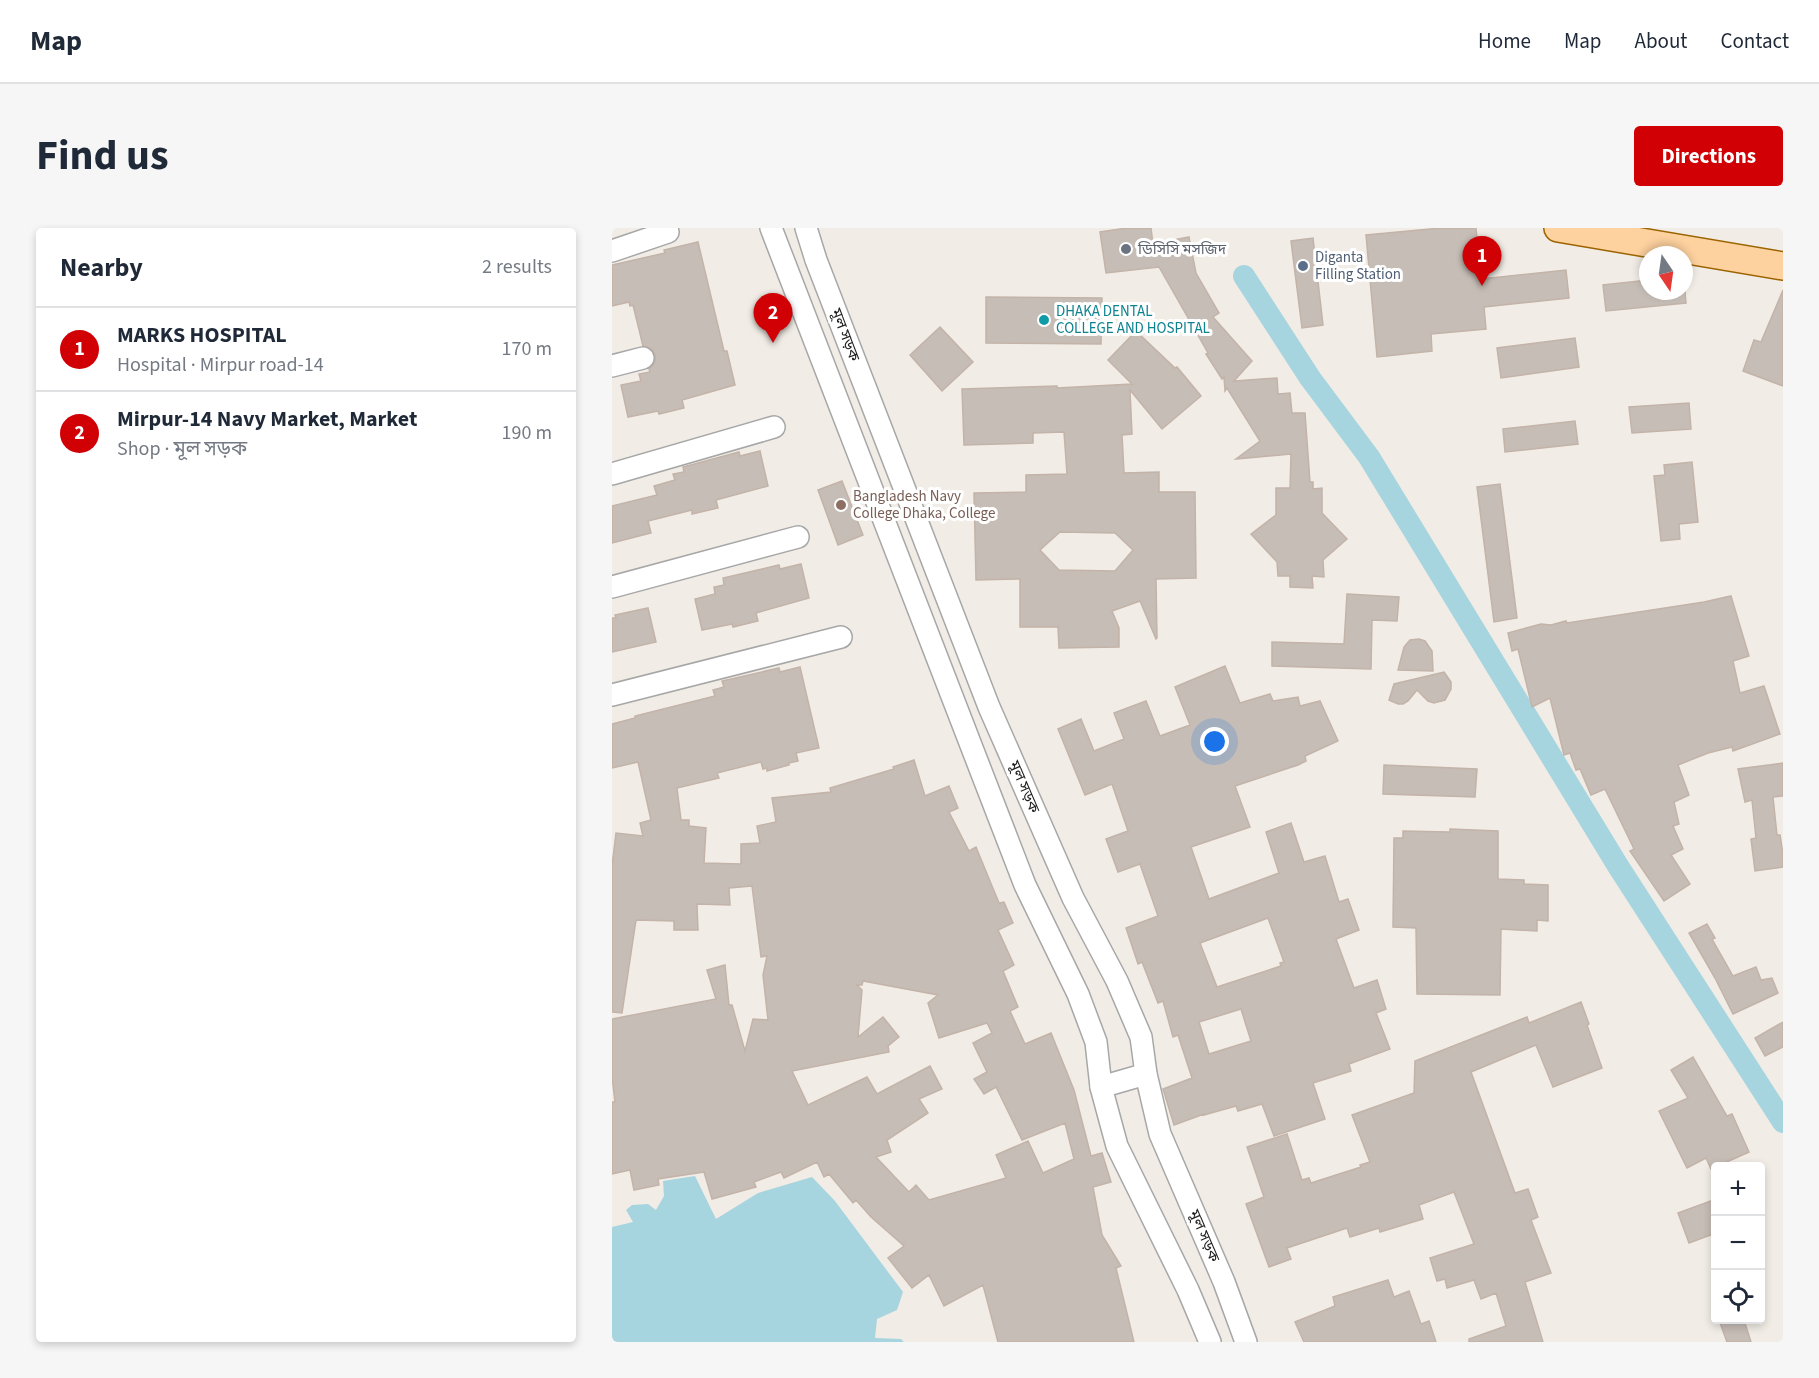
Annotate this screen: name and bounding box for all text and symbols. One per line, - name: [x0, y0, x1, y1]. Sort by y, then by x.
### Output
- text: Map: [30, 21, 82, 61]
- text: Home: [1478, 26, 1531, 56]
- text: Map: [1564, 26, 1602, 56]
- text: About: [1635, 26, 1687, 56]
- text: Contact: [1720, 26, 1789, 56]
- text: Find us: [36, 126, 169, 186]
- button: Directions: [1634, 126, 1783, 186]
- pin: 1: [1462, 236, 1502, 286]
- place label: ডিসিসি মসজিদ: [1137, 239, 1227, 260]
- marker: ডিসিসি মসজিদ: [1119, 242, 1133, 256]
- north arrow: [1639, 246, 1693, 300]
- place label: Diganta Filling Station: [1315, 247, 1401, 285]
- text: Nearby: [60, 249, 143, 286]
- text: 2 results: [482, 253, 552, 281]
- marker: Diganta Filling Station: [1296, 259, 1310, 273]
- pin: 2: [754, 294, 792, 343]
- place label: DHAKA DENTAL COLLEGE AND HOSPITAL: [1056, 301, 1210, 339]
- street label: মূল সড়ক: [825, 304, 865, 365]
- marker: DHAKA DENTAL COLLEGE AND HOSPITAL: [1037, 313, 1051, 327]
- text: MARKS HOSPITAL: [117, 319, 287, 351]
- text: 1: [74, 335, 85, 363]
- text: 170 m: [502, 335, 552, 363]
- text: Hospital · Mirpur road-14: [117, 351, 324, 379]
- text: Mirpur-14 Navy Market, Market: [117, 403, 417, 435]
- text: 2: [74, 419, 85, 447]
- text: 190 m: [502, 419, 552, 447]
- text: Shop · মূল সড়ক: [117, 435, 247, 463]
- place label: Bangladesh Navy College Dhaka, College: [853, 486, 995, 524]
- marker: Bangladesh Navy College Dhaka, College: [834, 498, 848, 512]
- your location: [1200, 727, 1229, 756]
- street label: মূল সড়ক: [1003, 757, 1045, 817]
- map controls: [1711, 1162, 1765, 1324]
- button: +: [1711, 1162, 1765, 1216]
- street label: মূল সড়ক: [1183, 1206, 1225, 1266]
- button: −: [1711, 1216, 1765, 1270]
- button: locate: [1711, 1270, 1765, 1324]

